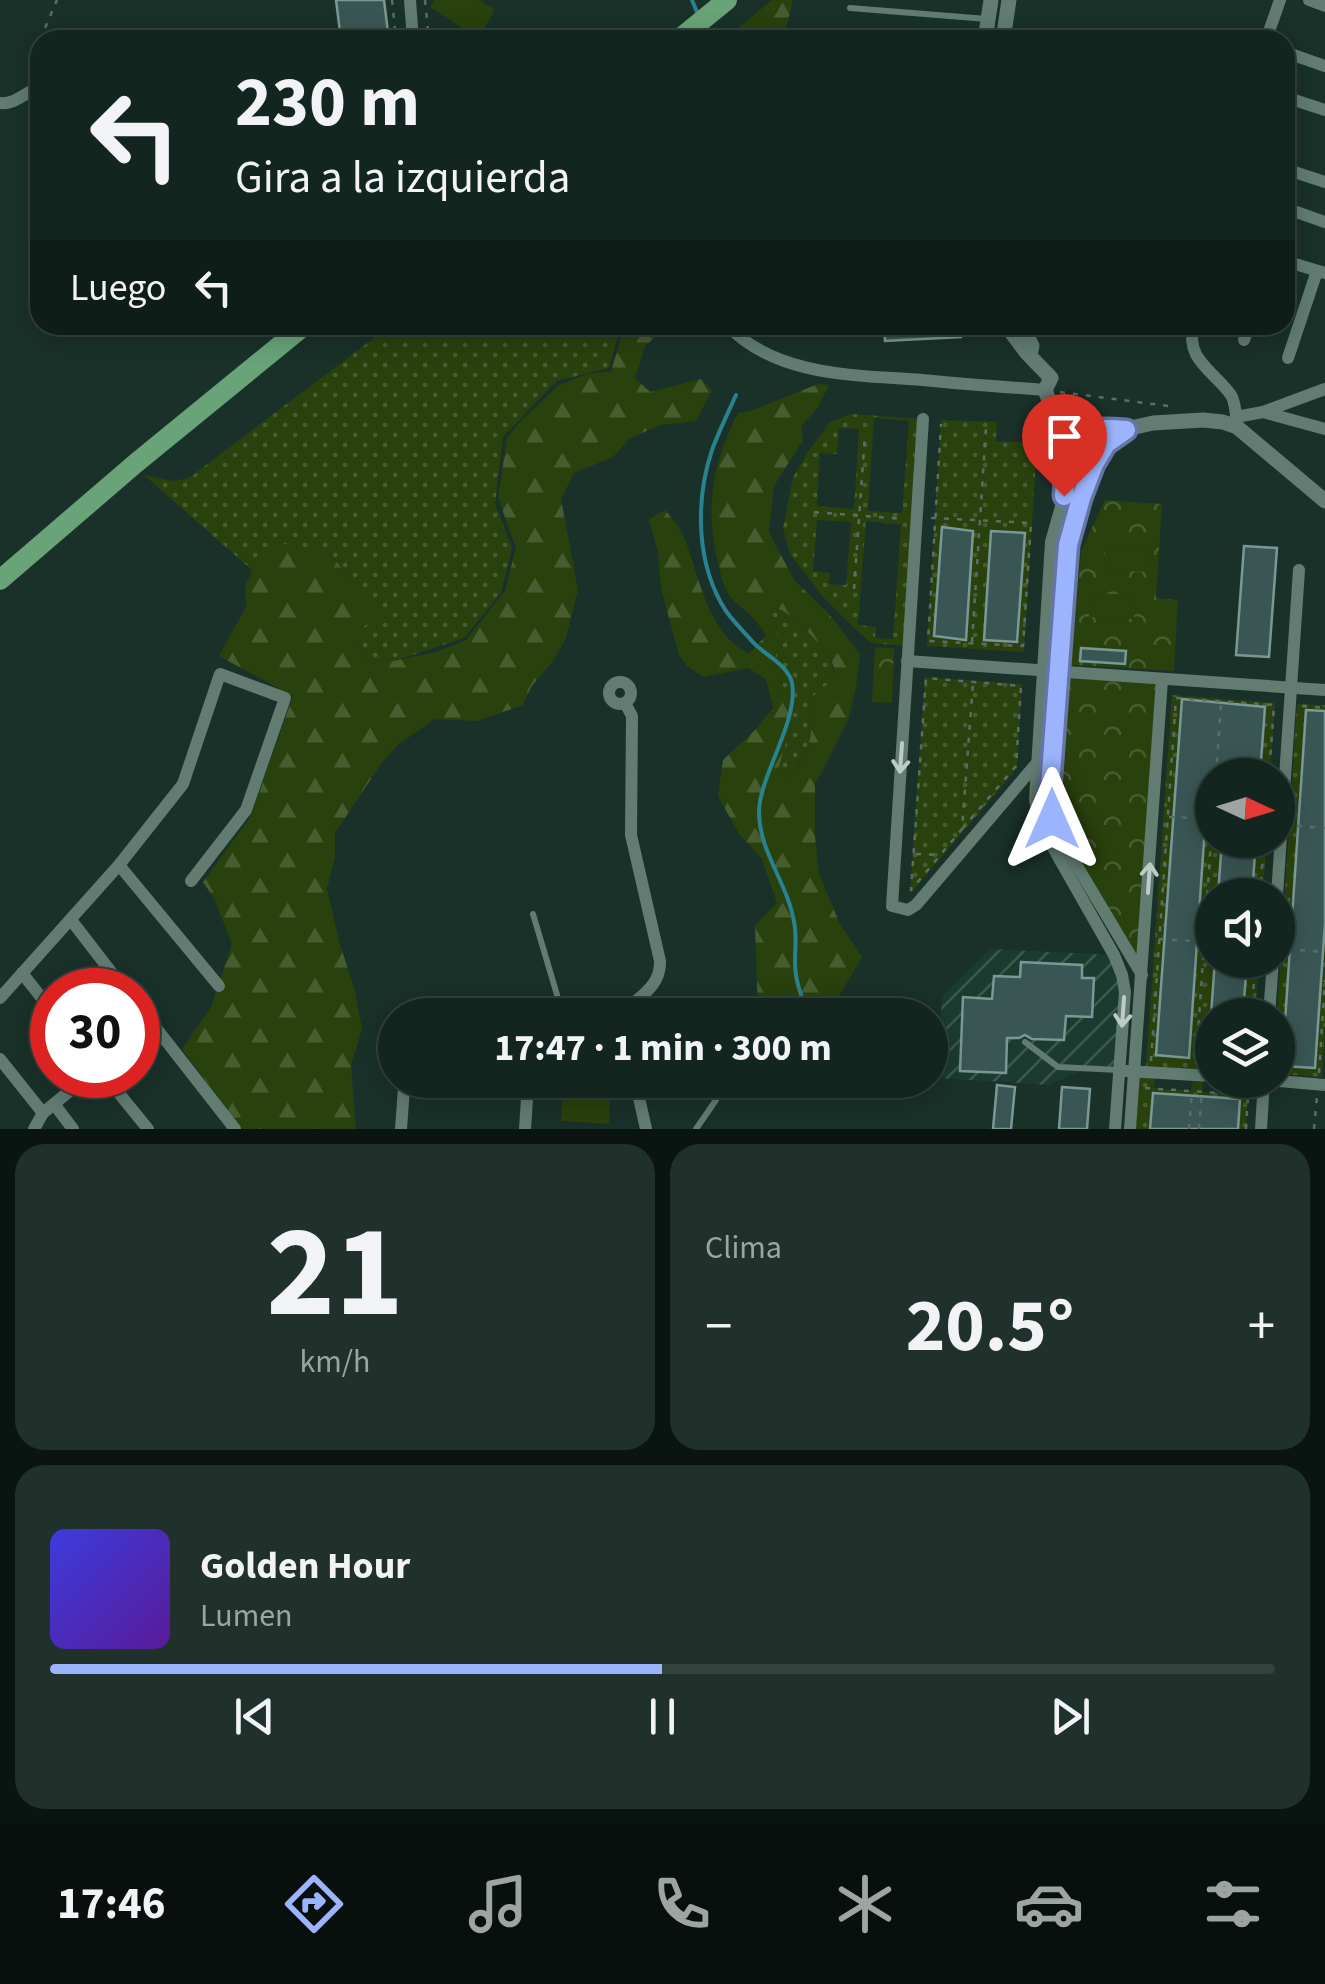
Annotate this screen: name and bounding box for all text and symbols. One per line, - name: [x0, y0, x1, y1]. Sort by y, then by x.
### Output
- text: 230 m: [235, 53, 420, 153]
- icon: left: [70, 70, 200, 200]
- text: Gira a la izquierda: [235, 146, 570, 210]
- icon: left: [186, 260, 241, 315]
- text: Luego: [70, 261, 166, 315]
- pin: [1022, 394, 1107, 497]
- icon: arrive: [1037, 409, 1092, 464]
- one-way arrow: [891, 742, 910, 774]
- north arrow: [1195, 758, 1295, 858]
- map controls: [1195, 758, 1295, 1098]
- position arrow: [1000, 767, 1104, 871]
- one-way arrow: [1140, 862, 1159, 894]
- button: sound: [1195, 878, 1295, 978]
- speed limit sign: 30: [30, 968, 160, 1098]
- one-way arrow: [1114, 995, 1133, 1027]
- button: layers: [1195, 998, 1295, 1098]
- text: 17:47 · 1 min · 300 m: [494, 1021, 832, 1075]
- text: 21: [266, 1181, 404, 1366]
- text: Clima: [705, 1225, 782, 1271]
- text: 20.5°: [906, 1273, 1074, 1380]
- text: −: [705, 1288, 732, 1366]
- text: +: [1248, 1288, 1275, 1366]
- text: km/h: [300, 1339, 370, 1385]
- text: Golden Hour: [200, 1539, 410, 1593]
- text: Lumen: [200, 1593, 293, 1639]
- icon: previous: [227, 1689, 282, 1744]
- icon: pause: [635, 1689, 690, 1744]
- icon: next: [1043, 1689, 1098, 1744]
- icon: directions: [279, 1869, 349, 1939]
- icon: music: [463, 1869, 533, 1939]
- icon: phone: [647, 1869, 717, 1939]
- icon: climate: [830, 1869, 900, 1939]
- icon: car: [1014, 1869, 1084, 1939]
- icon: filters: [1198, 1869, 1268, 1939]
- text: 17:46: [57, 1872, 165, 1936]

